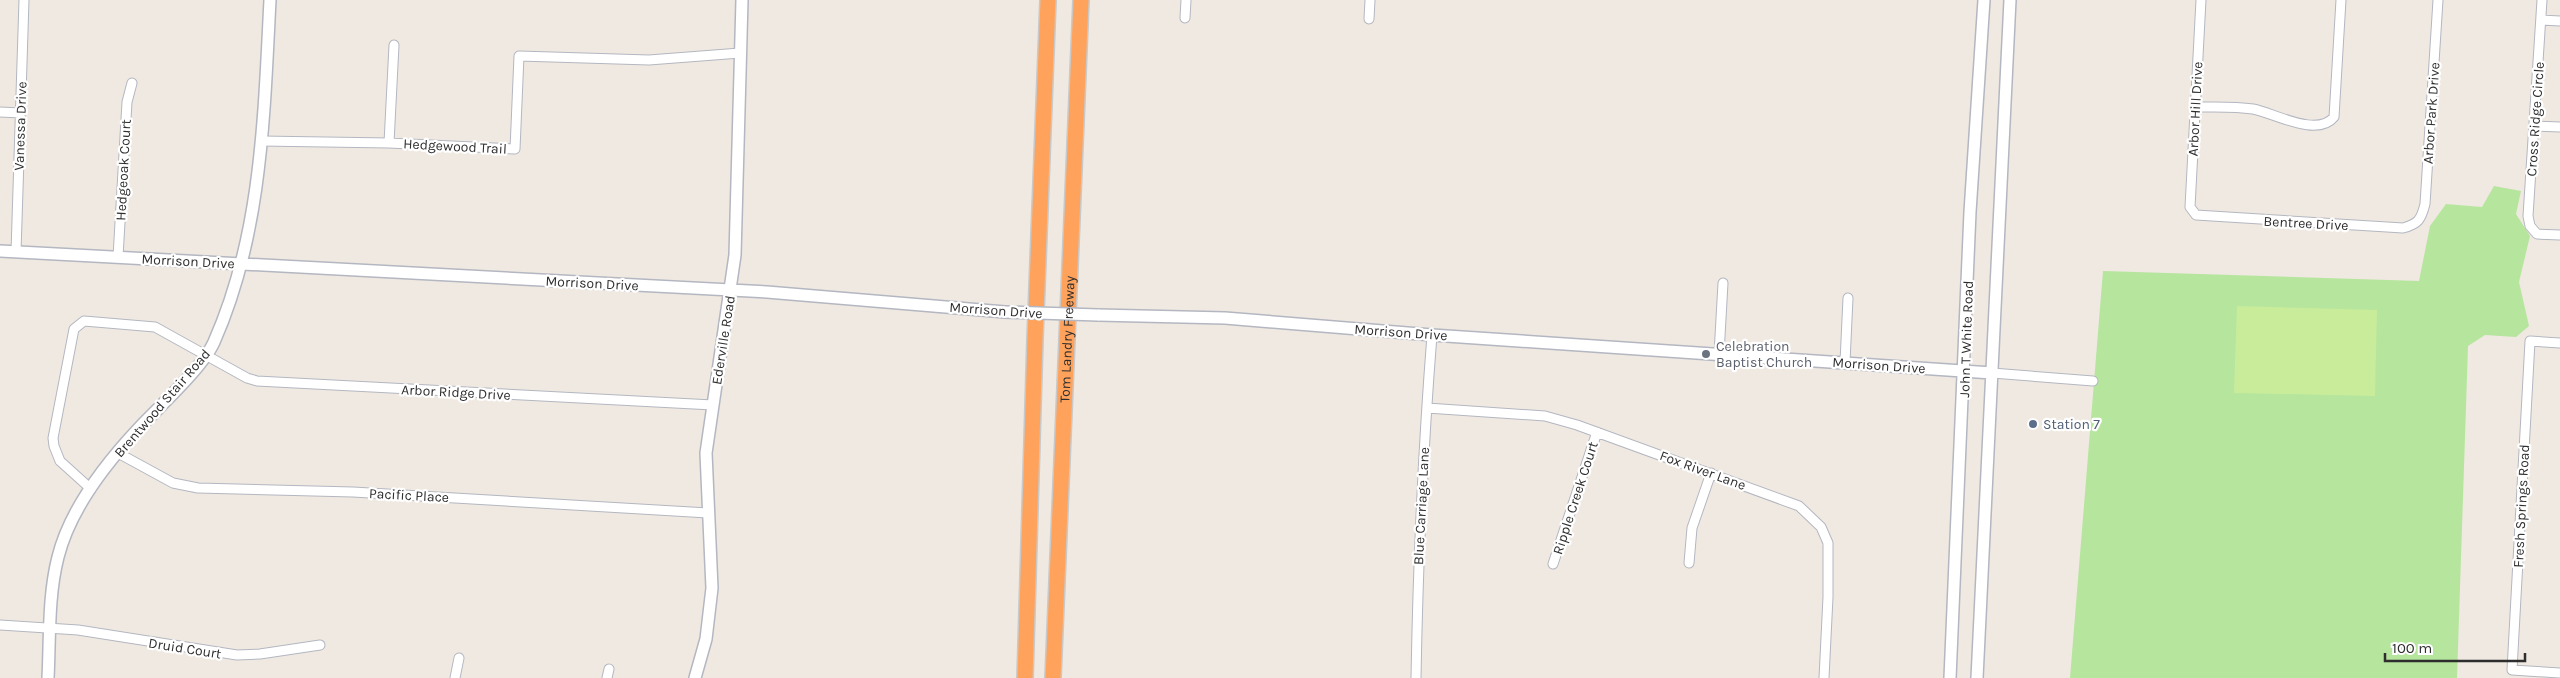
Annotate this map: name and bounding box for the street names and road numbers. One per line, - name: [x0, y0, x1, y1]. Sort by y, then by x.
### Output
- street label: Arbor Hill Drive: [2185, 61, 2206, 157]
- street label: Cross Ridge Circle: [2523, 61, 2548, 177]
- street label: Arbor Park Drive: [2419, 62, 2444, 164]
- street label: Vanessa Drive: [10, 81, 31, 171]
- street label: Hedgeoak Court: [112, 119, 135, 221]
- street label: Hedgewood Trail: [403, 135, 507, 158]
- street label: Bentree Drive: [2263, 213, 2349, 234]
- street label: Morrison Drive: [141, 251, 235, 272]
- street label: Morrison Drive: [545, 273, 639, 294]
- street label: Tom Landry Freeway: [1056, 275, 1079, 403]
- street label: John T White Road: [1956, 280, 1977, 398]
- street label: Ederville Road: [708, 294, 739, 386]
- street label: Morrison Drive: [949, 299, 1043, 322]
- street label: Morrison Drive: [1354, 321, 1448, 344]
- street label: Brentwood Stair Road: [111, 346, 214, 461]
- street label: Morrison Drive: [1832, 354, 1926, 377]
- street label: Arbor Ridge Drive: [401, 381, 511, 404]
- street label: Ripple Creek Court: [1549, 439, 1602, 557]
- street label: Fresh Springs Road: [2510, 444, 2533, 568]
- street label: Blue Carriage Lane: [1410, 447, 1433, 565]
- street label: Fox River Lane: [1657, 447, 1748, 494]
- street label: Pacific Place: [368, 485, 449, 506]
- street label: Druid Court: [147, 634, 223, 663]

